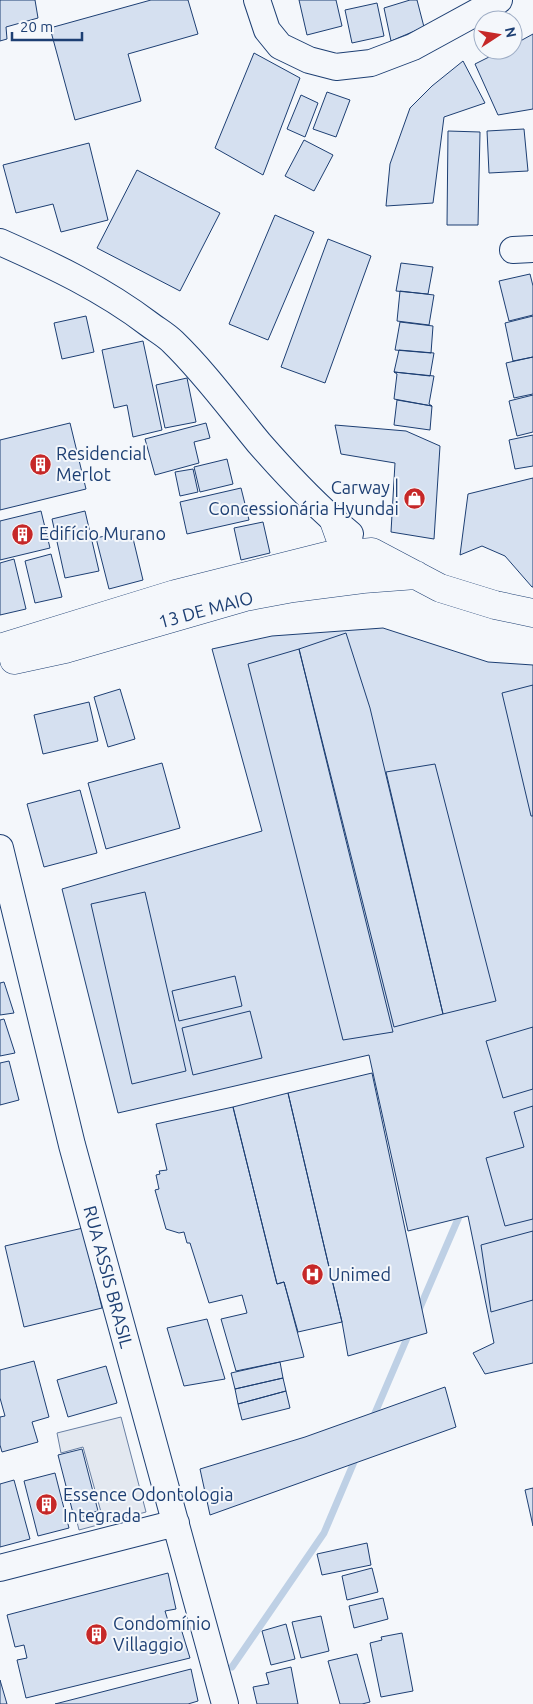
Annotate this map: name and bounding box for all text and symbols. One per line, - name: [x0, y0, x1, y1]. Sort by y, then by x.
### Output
- scale bar: [12, 10, 82, 42]
- north arrow: [473, 10, 523, 60]
- text: 20 m: [20, 18, 53, 35]
- text: N: [502, 26, 520, 39]
- place label: Residencial Merlot: [56, 443, 147, 484]
- building icon: Residencial Merlot: [28, 452, 52, 476]
- place label: Carway | Concessionária Hyundai: [208, 477, 399, 518]
- shop icon: Carway | Concessionária Hyundai: [403, 486, 427, 510]
- building icon: Edifício Murano: [11, 522, 35, 546]
- place label: Edifício Murano: [39, 523, 166, 543]
- street label: 13 DE MAIO: [156, 587, 255, 631]
- street label: RUA ASSIS BRASIL: [80, 1203, 138, 1350]
- hospital icon: Unimed: [300, 1263, 324, 1287]
- place label: Unimed: [328, 1264, 391, 1284]
- place label: Essence Odontologia Integrada: [63, 1484, 233, 1525]
- building icon: Essence Odontologia Integrada: [35, 1493, 59, 1517]
- place label: Condomínio Villaggio: [113, 1613, 211, 1654]
- building icon: Condomínio Villaggio: [85, 1622, 109, 1646]

